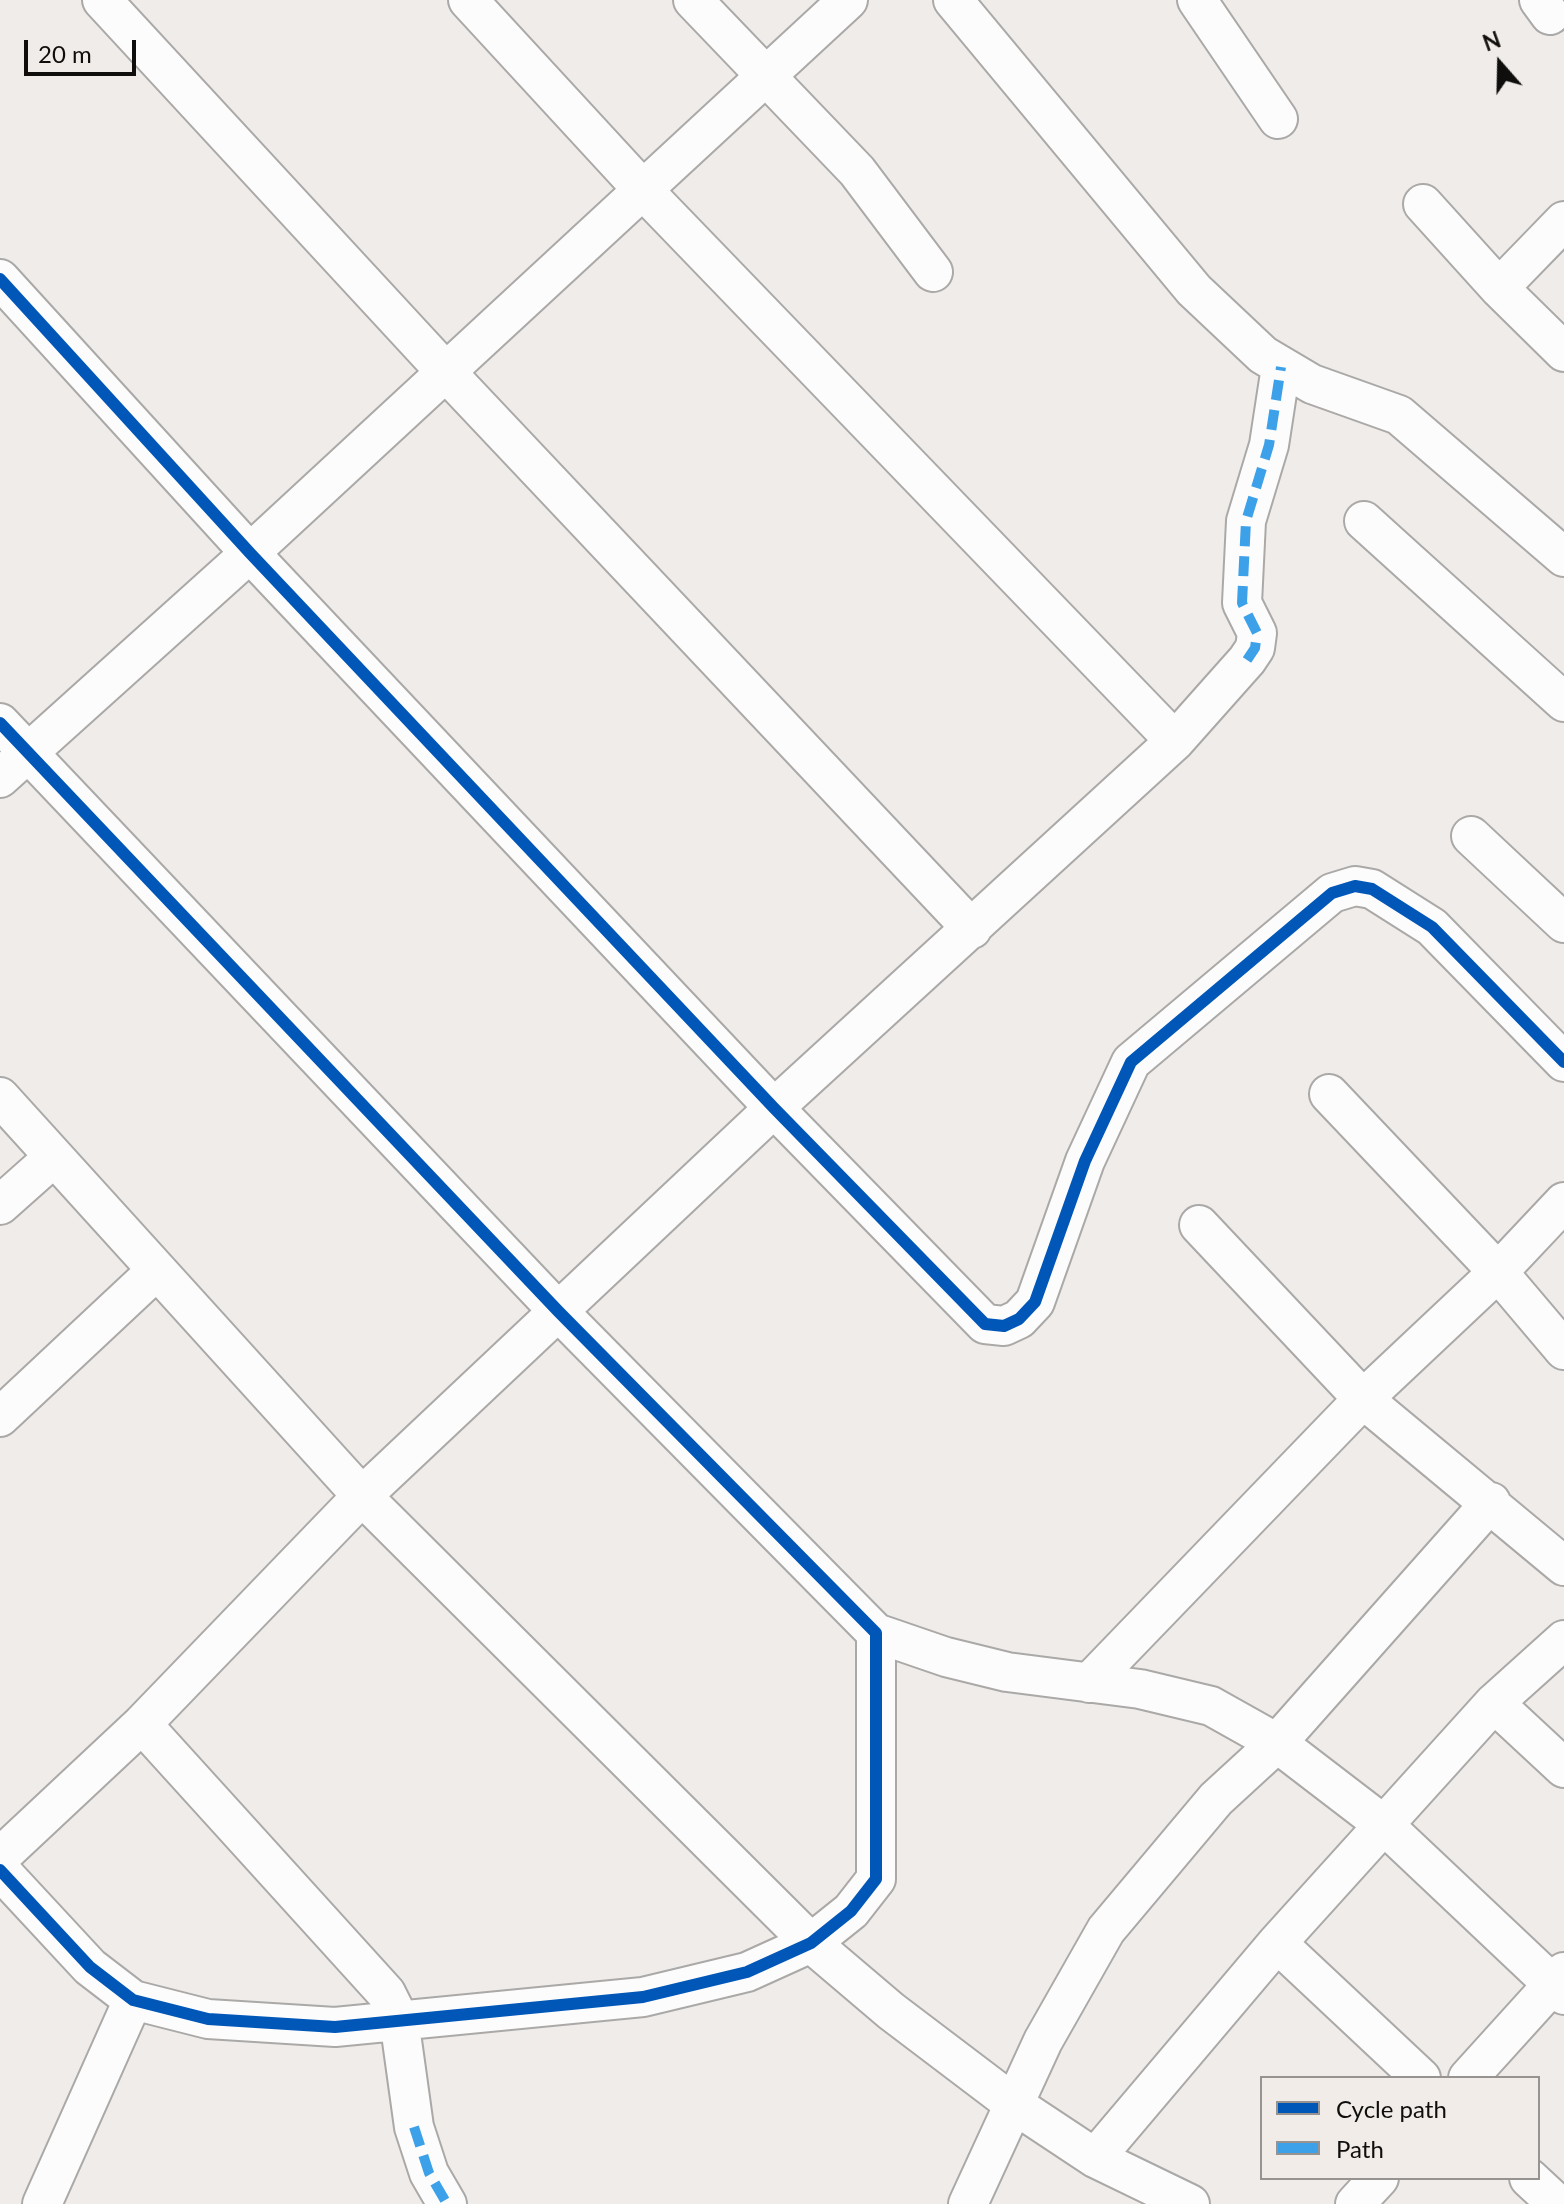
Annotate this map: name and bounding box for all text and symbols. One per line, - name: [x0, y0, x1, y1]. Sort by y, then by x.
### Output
- scale bar: [28, 24, 140, 74]
- north arrow: [1460, 24, 1540, 104]
- text: N: [1479, 25, 1504, 57]
- text: 20 m: [38, 39, 92, 68]
- legend: [1260, 2076, 1540, 2180]
- text: Cycle path: [1336, 2094, 1447, 2123]
- text: Path: [1336, 2134, 1384, 2163]

